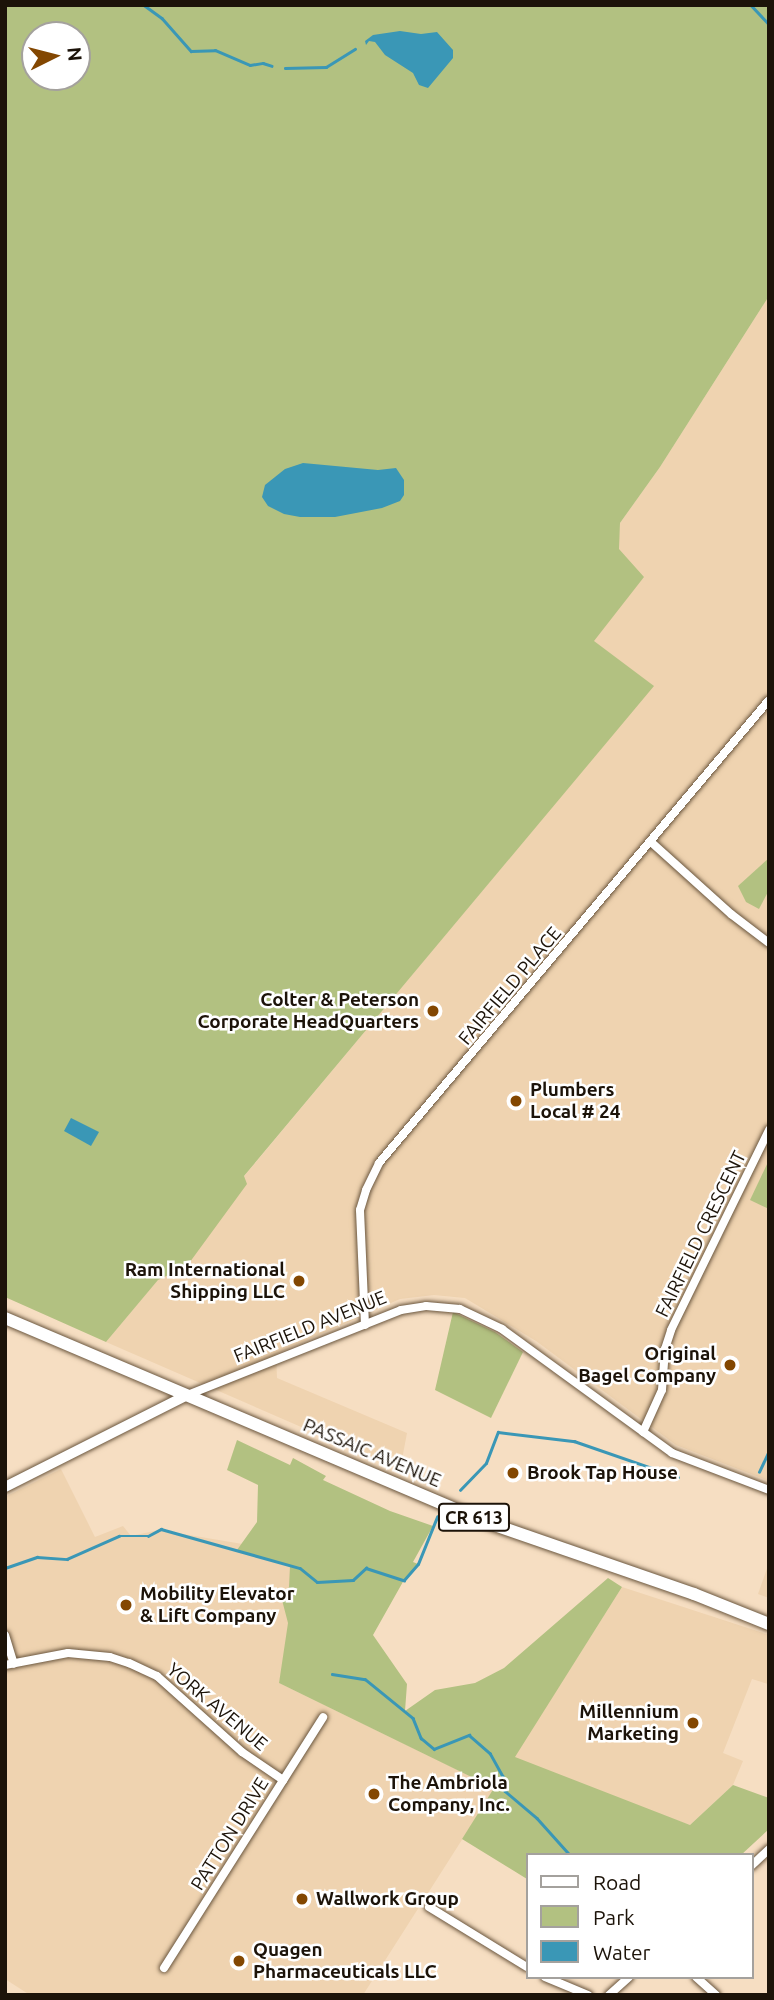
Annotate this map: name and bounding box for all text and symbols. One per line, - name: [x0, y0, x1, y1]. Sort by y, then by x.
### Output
- north arrow: [21, 21, 91, 91]
- text: N: [63, 46, 87, 62]
- street label: FAIRFIELD PLACE: [454, 922, 566, 1050]
- place label: Colter & Peterson Corporate HeadQuarters: [197, 989, 419, 1033]
- marker: Colter & Peterson Corporate HeadQuarters: [425, 1003, 441, 1019]
- place label: Plumbers Local # 24: [530, 1079, 620, 1123]
- marker: Plumbers Local # 24: [508, 1093, 524, 1109]
- street label: FAIRFIELD CRESCENT: [651, 1147, 751, 1321]
- place label: Ram International Shipping LLC: [125, 1259, 285, 1303]
- marker: Ram International Shipping LLC: [291, 1273, 307, 1289]
- street label: FAIRFIELD AVENUE: [230, 1286, 390, 1368]
- place label: Original Bagel Company: [578, 1343, 716, 1387]
- marker: Original Bagel Company: [722, 1357, 738, 1373]
- street label: PASSAIC AVENUE: [300, 1414, 444, 1492]
- place label: Brook Tap House: [527, 1462, 678, 1484]
- marker: Brook Tap House: [505, 1465, 521, 1481]
- road number: CR 613: [437, 1502, 511, 1532]
- place label: Mobility Elevator & Lift Company: [140, 1583, 294, 1627]
- marker: Mobility Elevator & Lift Company: [118, 1597, 134, 1613]
- street label: YORK AVENUE: [162, 1658, 272, 1756]
- place label: Millennium Marketing: [579, 1701, 679, 1745]
- marker: Millennium Marketing: [685, 1715, 701, 1731]
- place label: The Ambriola Company, Inc.: [388, 1772, 510, 1816]
- street label: PATTON DRIVE: [186, 1773, 274, 1895]
- marker: The Ambriola Company, Inc.: [366, 1786, 382, 1802]
- legend: [526, 1853, 753, 1979]
- text: Road: [593, 1870, 641, 1894]
- place label: Wallwork Group: [316, 1888, 459, 1910]
- marker: Wallwork Group: [294, 1891, 310, 1907]
- text: Park: [593, 1905, 635, 1929]
- place label: Quagen Pharmaceuticals LLC: [253, 1939, 437, 1983]
- text: Water: [593, 1940, 651, 1964]
- marker: Quagen Pharmaceuticals LLC: [231, 1953, 247, 1969]

